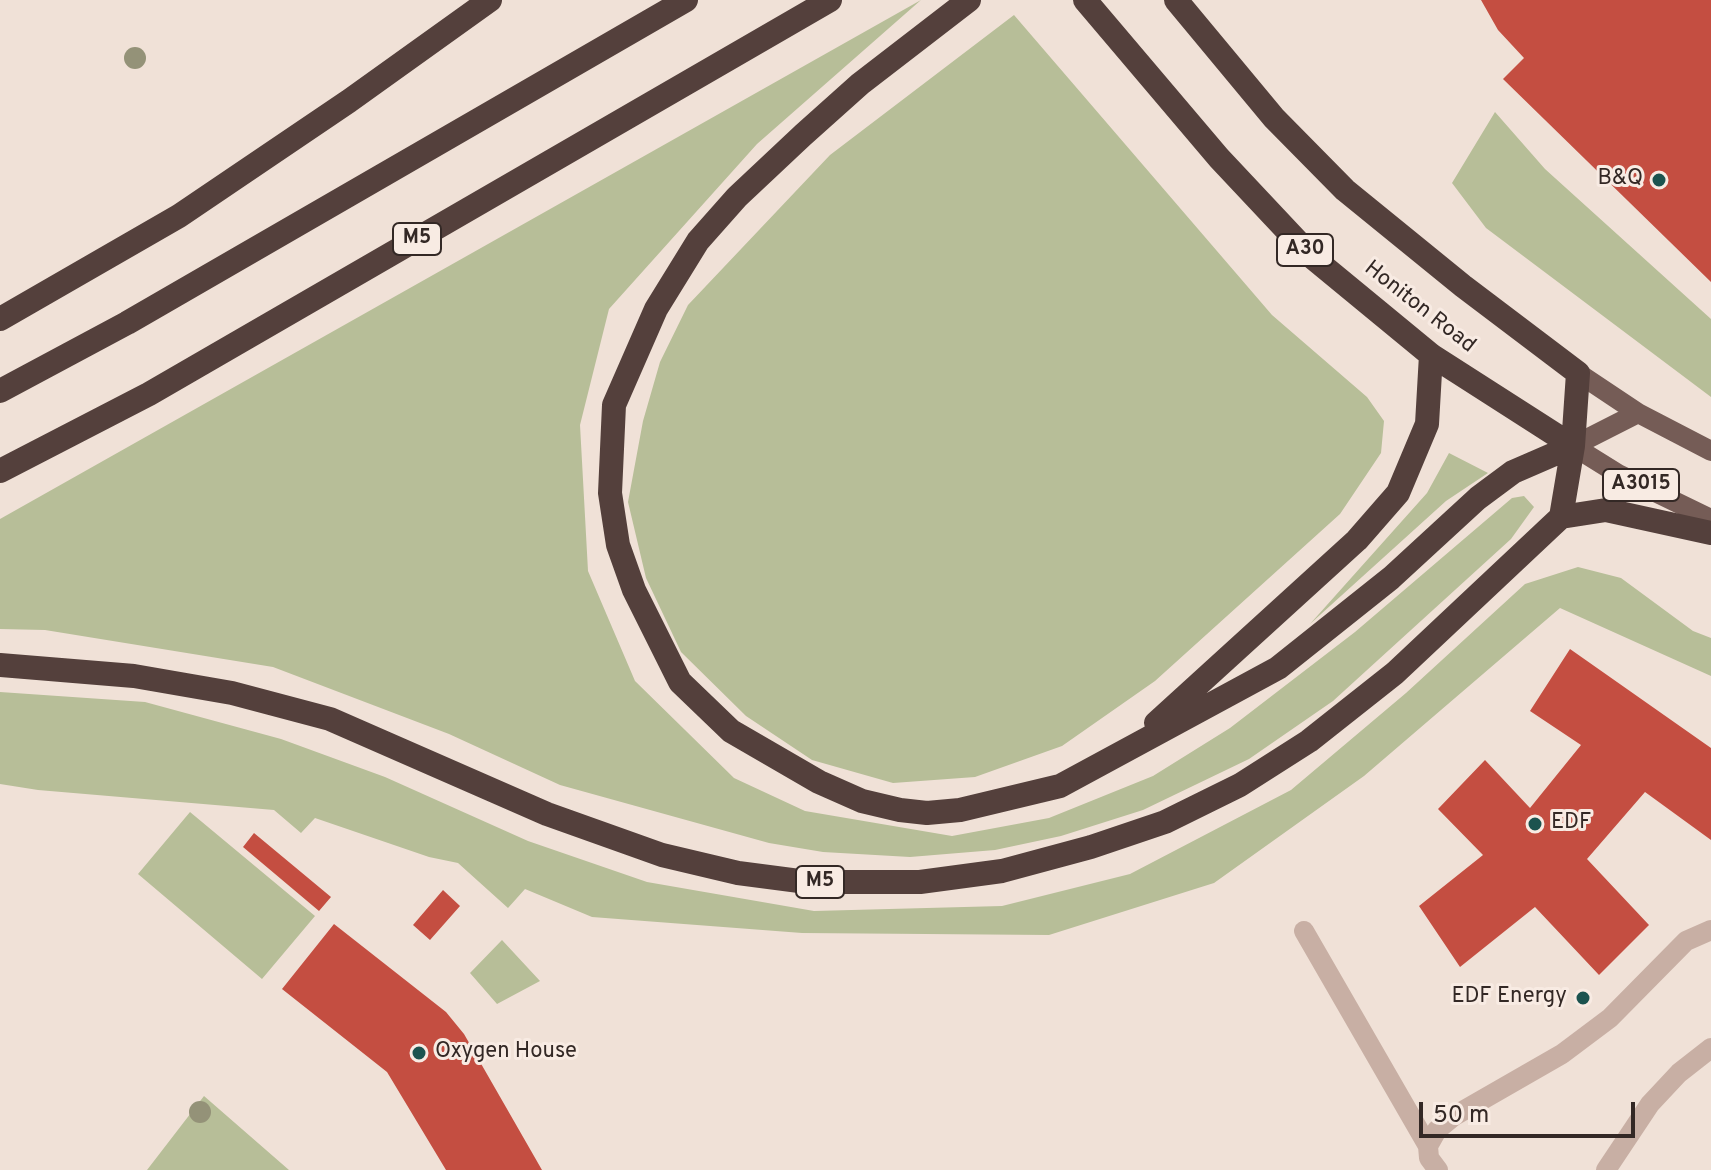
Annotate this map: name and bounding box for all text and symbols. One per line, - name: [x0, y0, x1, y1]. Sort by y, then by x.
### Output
- place label: B&Q: [1598, 167, 1643, 193]
- marker: B&Q: [1650, 171, 1668, 189]
- road number: M5: [393, 223, 441, 255]
- road number: A30: [1277, 234, 1333, 266]
- street label: Honiton Road: [1358, 256, 1480, 360]
- road number: A3015: [1603, 469, 1679, 501]
- place label: EDF: [1551, 811, 1591, 837]
- marker: EDF: [1526, 815, 1544, 833]
- road number: M5: [796, 866, 844, 898]
- place label: EDF Energy: [1451, 985, 1567, 1011]
- marker: EDF Energy: [1574, 989, 1592, 1007]
- place label: Oxygen House: [435, 1040, 577, 1066]
- marker: Oxygen House: [410, 1044, 428, 1062]
- scale bar: [1423, 1086, 1639, 1136]
- text: 50 m: [1433, 1101, 1489, 1131]

